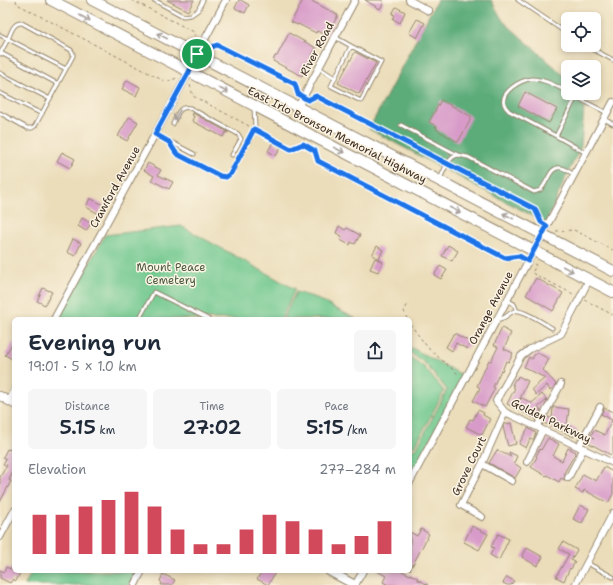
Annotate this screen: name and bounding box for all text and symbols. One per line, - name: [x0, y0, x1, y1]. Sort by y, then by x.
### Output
- map controls: [561, 12, 601, 100]
- button: locate: [561, 12, 601, 52]
- one-way arrow: [78, 14, 90, 22]
- street label: River Road: [297, 19, 337, 79]
- one-way arrow: [156, 32, 168, 39]
- pin: [180, 37, 214, 71]
- icon: arrive: [186, 43, 208, 65]
- button: layers: [561, 60, 601, 100]
- street label: East Irlo Bronson Memorial Highway: [245, 83, 429, 187]
- one-way arrow: [217, 87, 229, 94]
- one-way arrow: [173, 109, 181, 121]
- street label: Crawford Avenue: [86, 143, 144, 231]
- one-way arrow: [333, 147, 345, 154]
- one-way arrow: [449, 207, 461, 214]
- one-way arrow: [502, 212, 514, 219]
- park label: Mount Peace Cemetery: [136, 260, 206, 288]
- one-way arrow: [562, 266, 574, 273]
- street label: Orange Avenue: [465, 269, 517, 347]
- text: Evening run: [28, 328, 161, 357]
- button: share: [354, 330, 396, 372]
- text: 19:01 · 5 × 1.0 km: [28, 358, 137, 375]
- street label: Golden Parkway: [508, 395, 594, 447]
- text: Distance: [65, 399, 110, 414]
- text: Time: [199, 399, 225, 414]
- text: Pace: [325, 399, 349, 414]
- text: 5.15: [59, 414, 96, 440]
- text: 27:02: [182, 414, 242, 440]
- text: 5:15: [306, 414, 344, 440]
- text: km: [96, 423, 115, 438]
- text: /km: [344, 423, 367, 438]
- street label: Grove Court: [448, 434, 490, 498]
- text: Elevation: [28, 461, 86, 478]
- text: 277–284 m: [319, 461, 396, 478]

